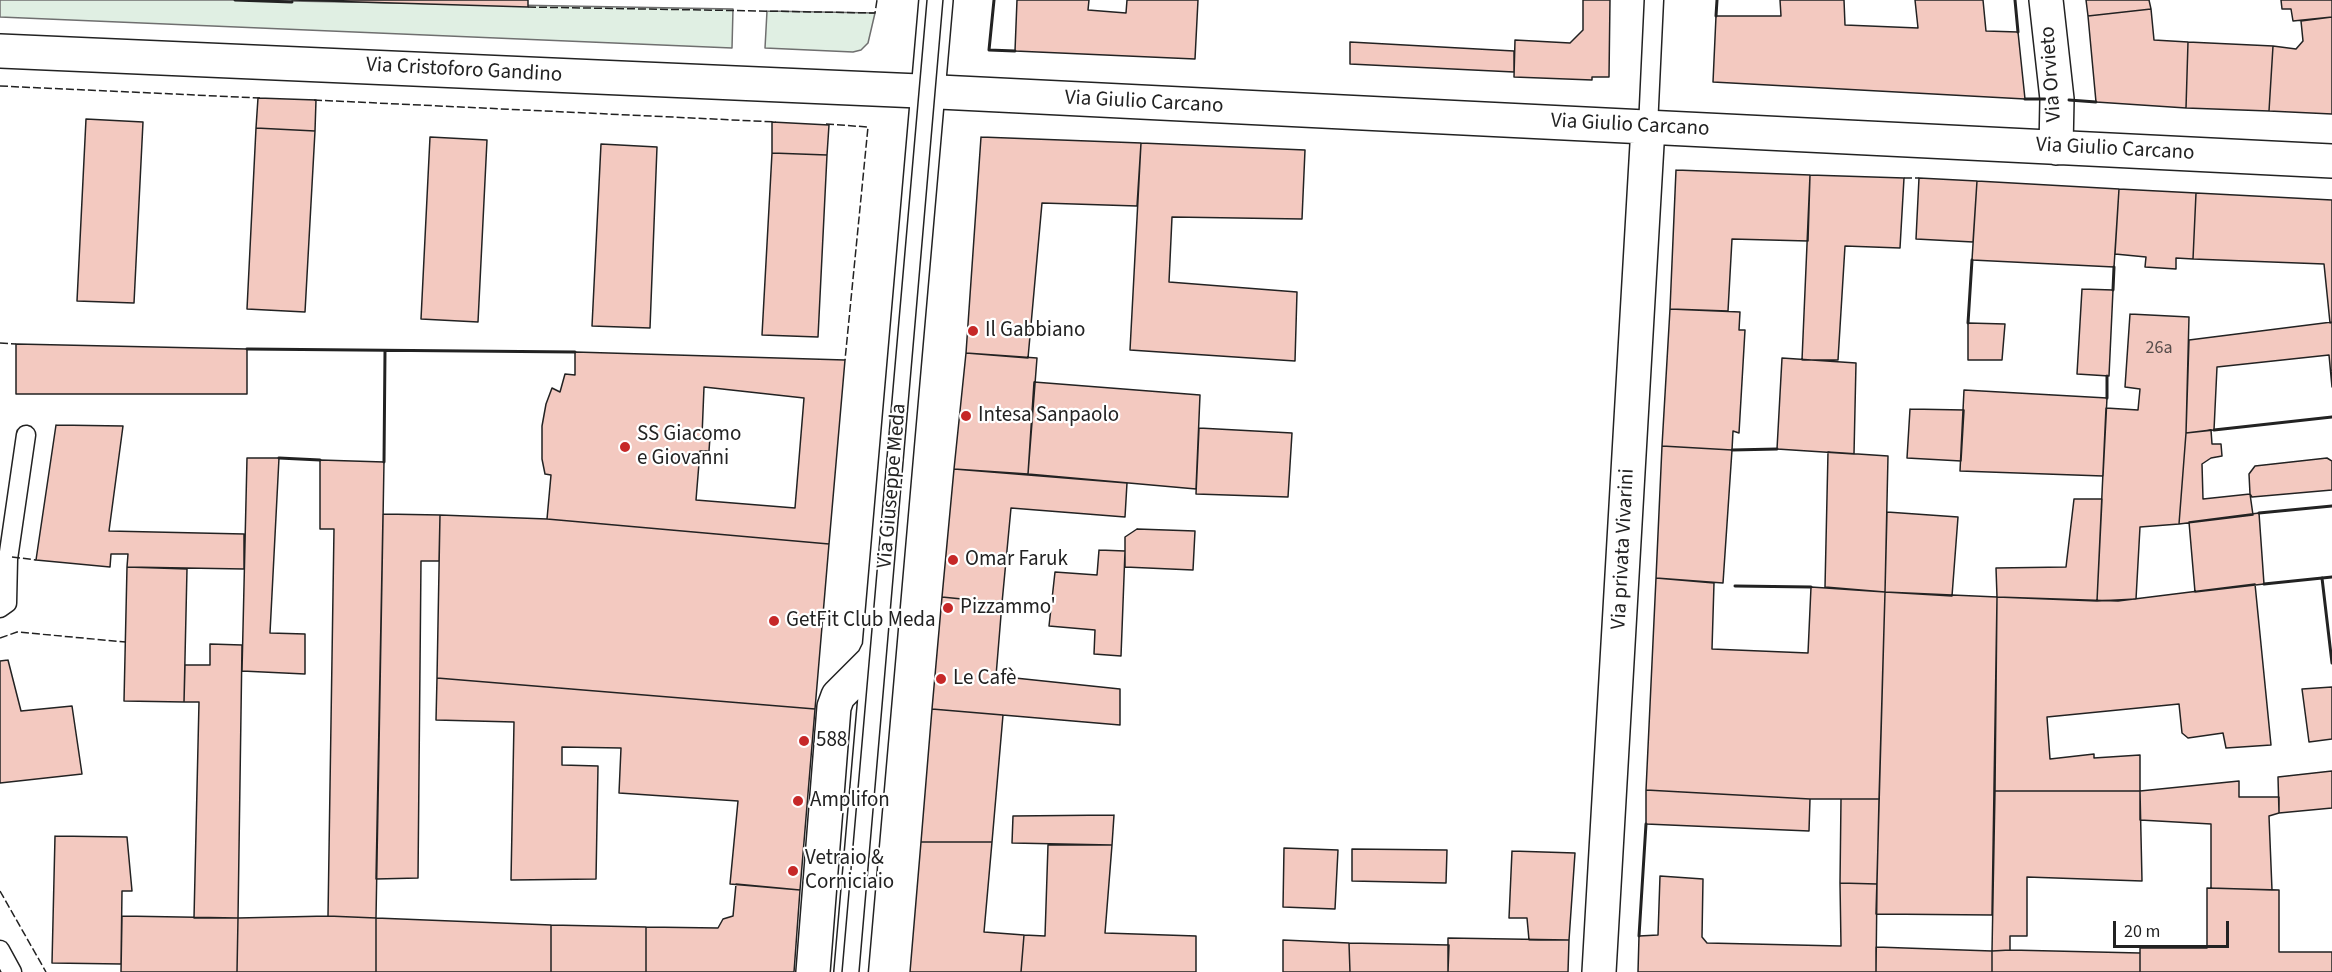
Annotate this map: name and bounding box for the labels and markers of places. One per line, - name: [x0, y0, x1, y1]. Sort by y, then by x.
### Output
- place label: Il Gabbiano: [985, 318, 1085, 344]
- marker: Il Gabbiano: [966, 324, 980, 338]
- place label: Intesa Sanpaolo: [978, 403, 1119, 429]
- marker: Intesa Sanpaolo: [959, 409, 973, 423]
- place label: SS Giacomo e Giovanni: [637, 422, 741, 472]
- marker: SS Giacomo e Giovanni: [618, 440, 632, 454]
- place label: Omar Faruk: [965, 547, 1068, 573]
- marker: Omar Faruk: [946, 553, 960, 567]
- place label: Pizzammo': [960, 595, 1056, 621]
- marker: Pizzammo': [941, 601, 955, 615]
- place label: GetFit Club Meda: [786, 608, 936, 634]
- marker: GetFit Club Meda: [767, 614, 781, 628]
- place label: Le Cafè: [953, 666, 1016, 692]
- marker: Le Cafè: [934, 672, 948, 686]
- place label: 588: [816, 728, 847, 754]
- marker: 588: [797, 734, 811, 748]
- place label: Amplifon: [810, 788, 890, 814]
- marker: Amplifon: [791, 794, 805, 808]
- place label: Vetraio & Corniciaio: [805, 846, 894, 896]
- marker: Vetraio & Corniciaio: [786, 864, 800, 878]

